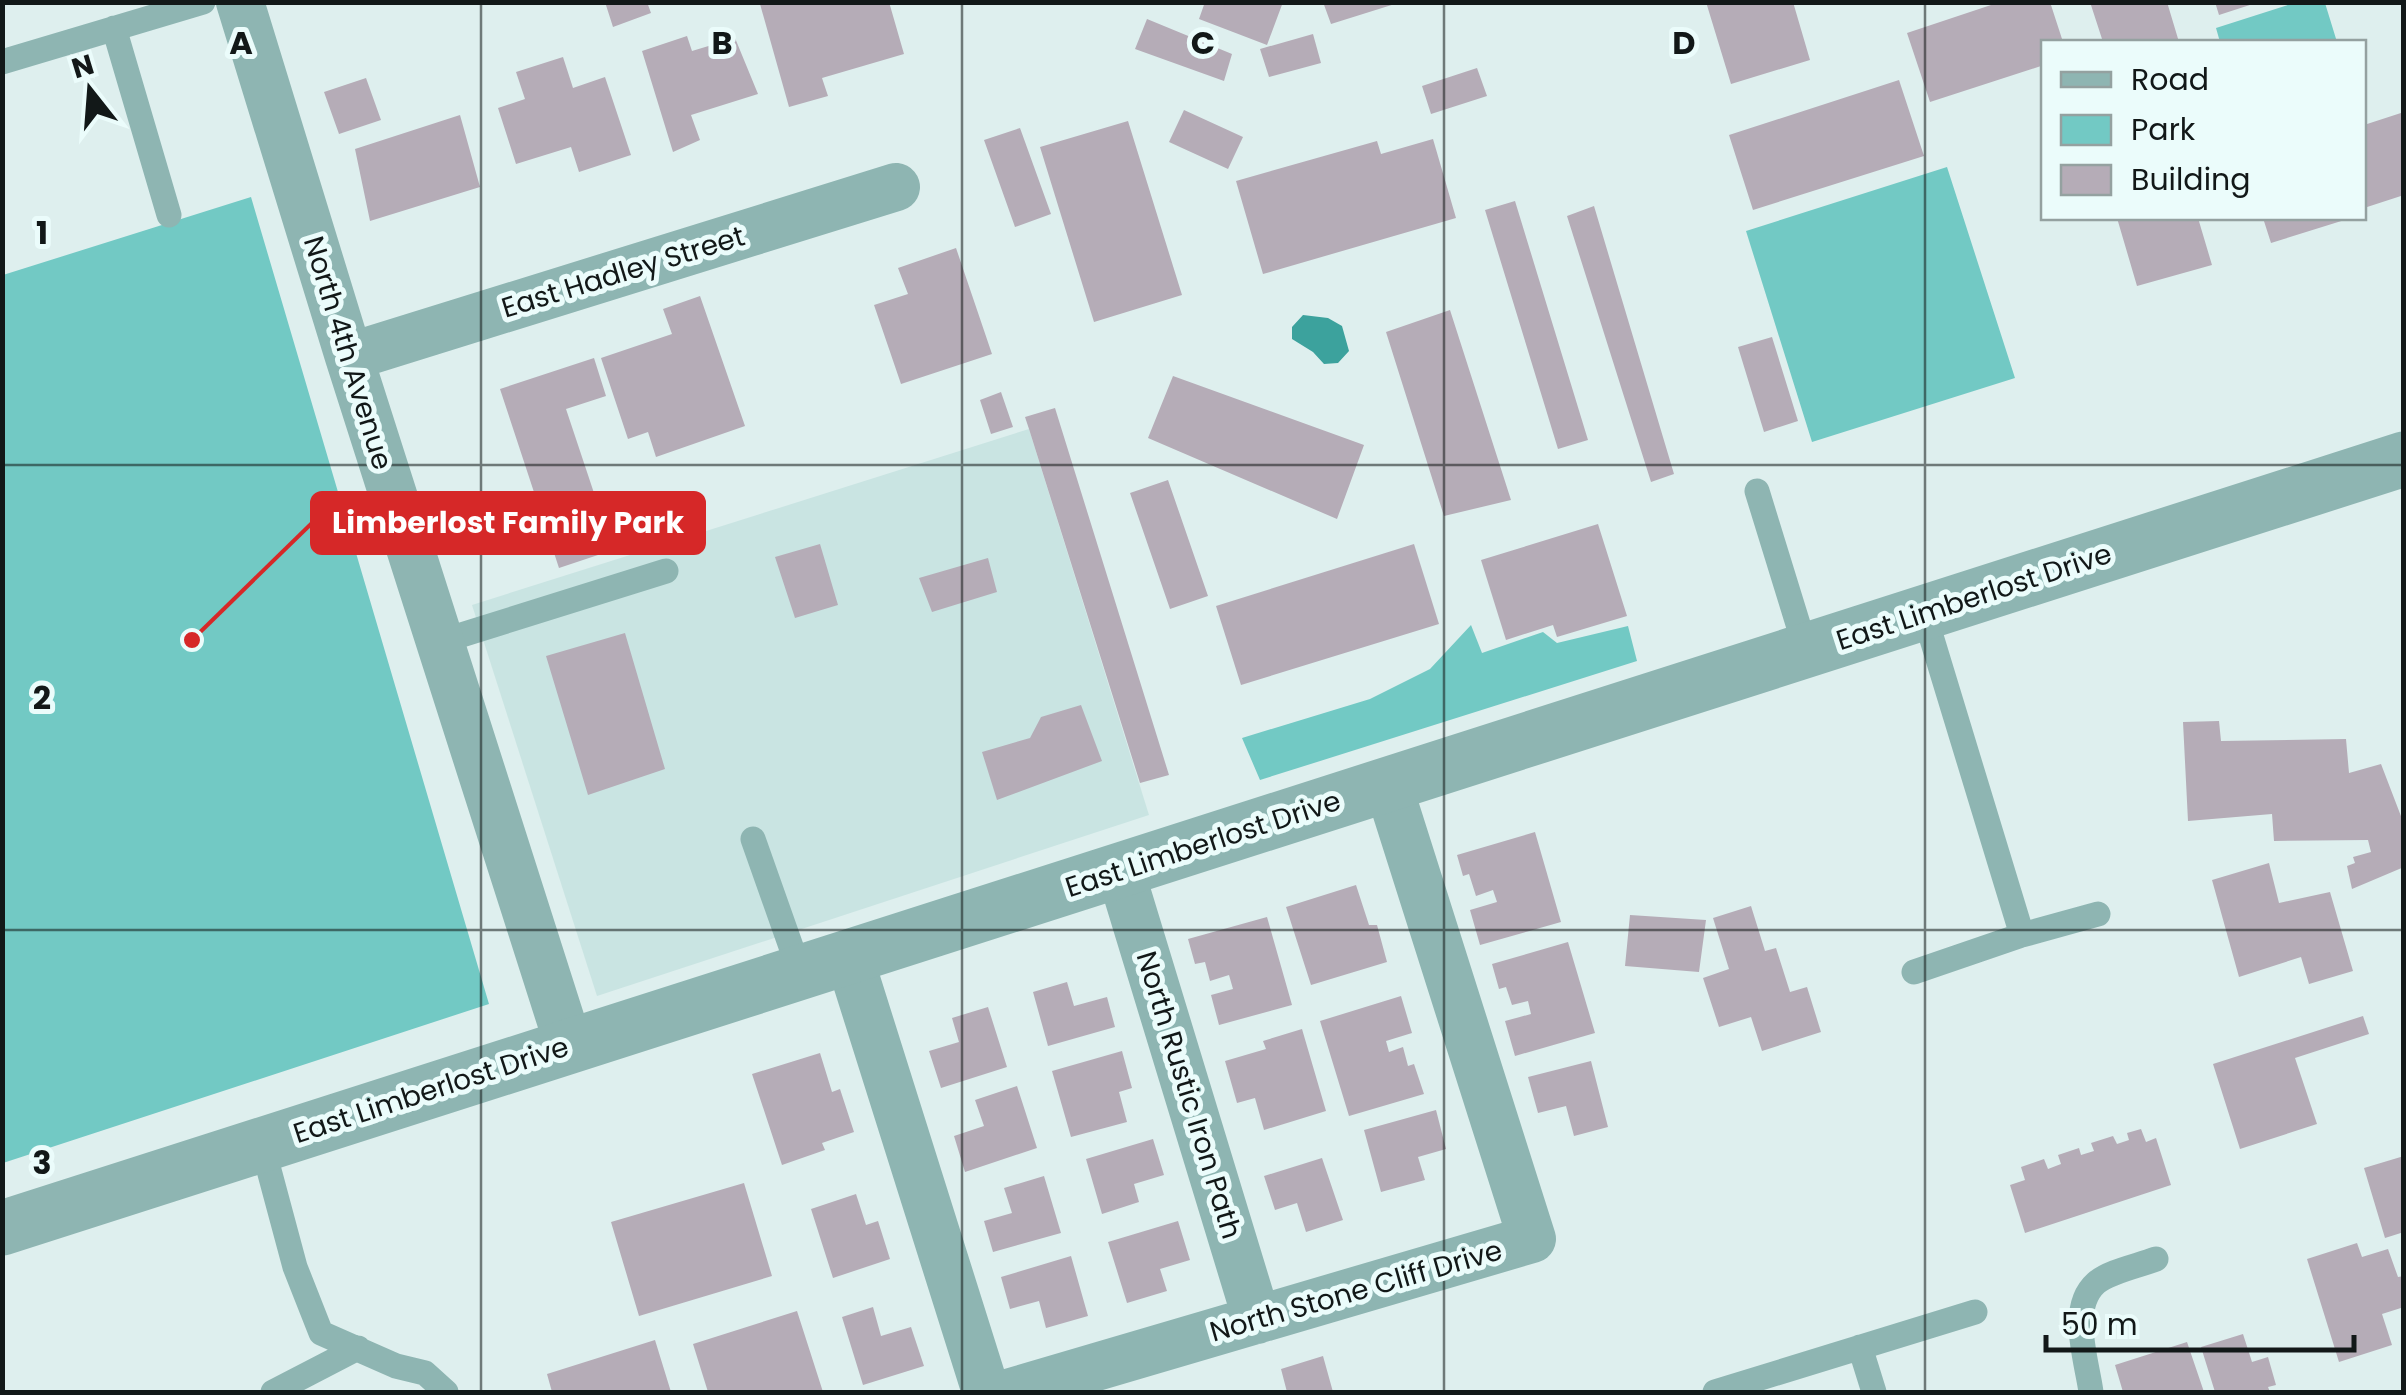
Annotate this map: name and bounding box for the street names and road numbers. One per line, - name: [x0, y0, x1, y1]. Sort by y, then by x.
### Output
- street label: East Hadley Street: [497, 216, 749, 328]
- street label: North 4th Avenue: [294, 232, 402, 474]
- street label: East Limberlost Drive: [1831, 534, 2117, 660]
- street label: East Limberlost Drive: [1060, 781, 1346, 907]
- street label: North Rustic Iron Path: [1127, 946, 1251, 1244]
- street label: East Limberlost Drive: [288, 1027, 574, 1153]
- street label: North Stone Cliff Drive: [1205, 1231, 1507, 1351]

